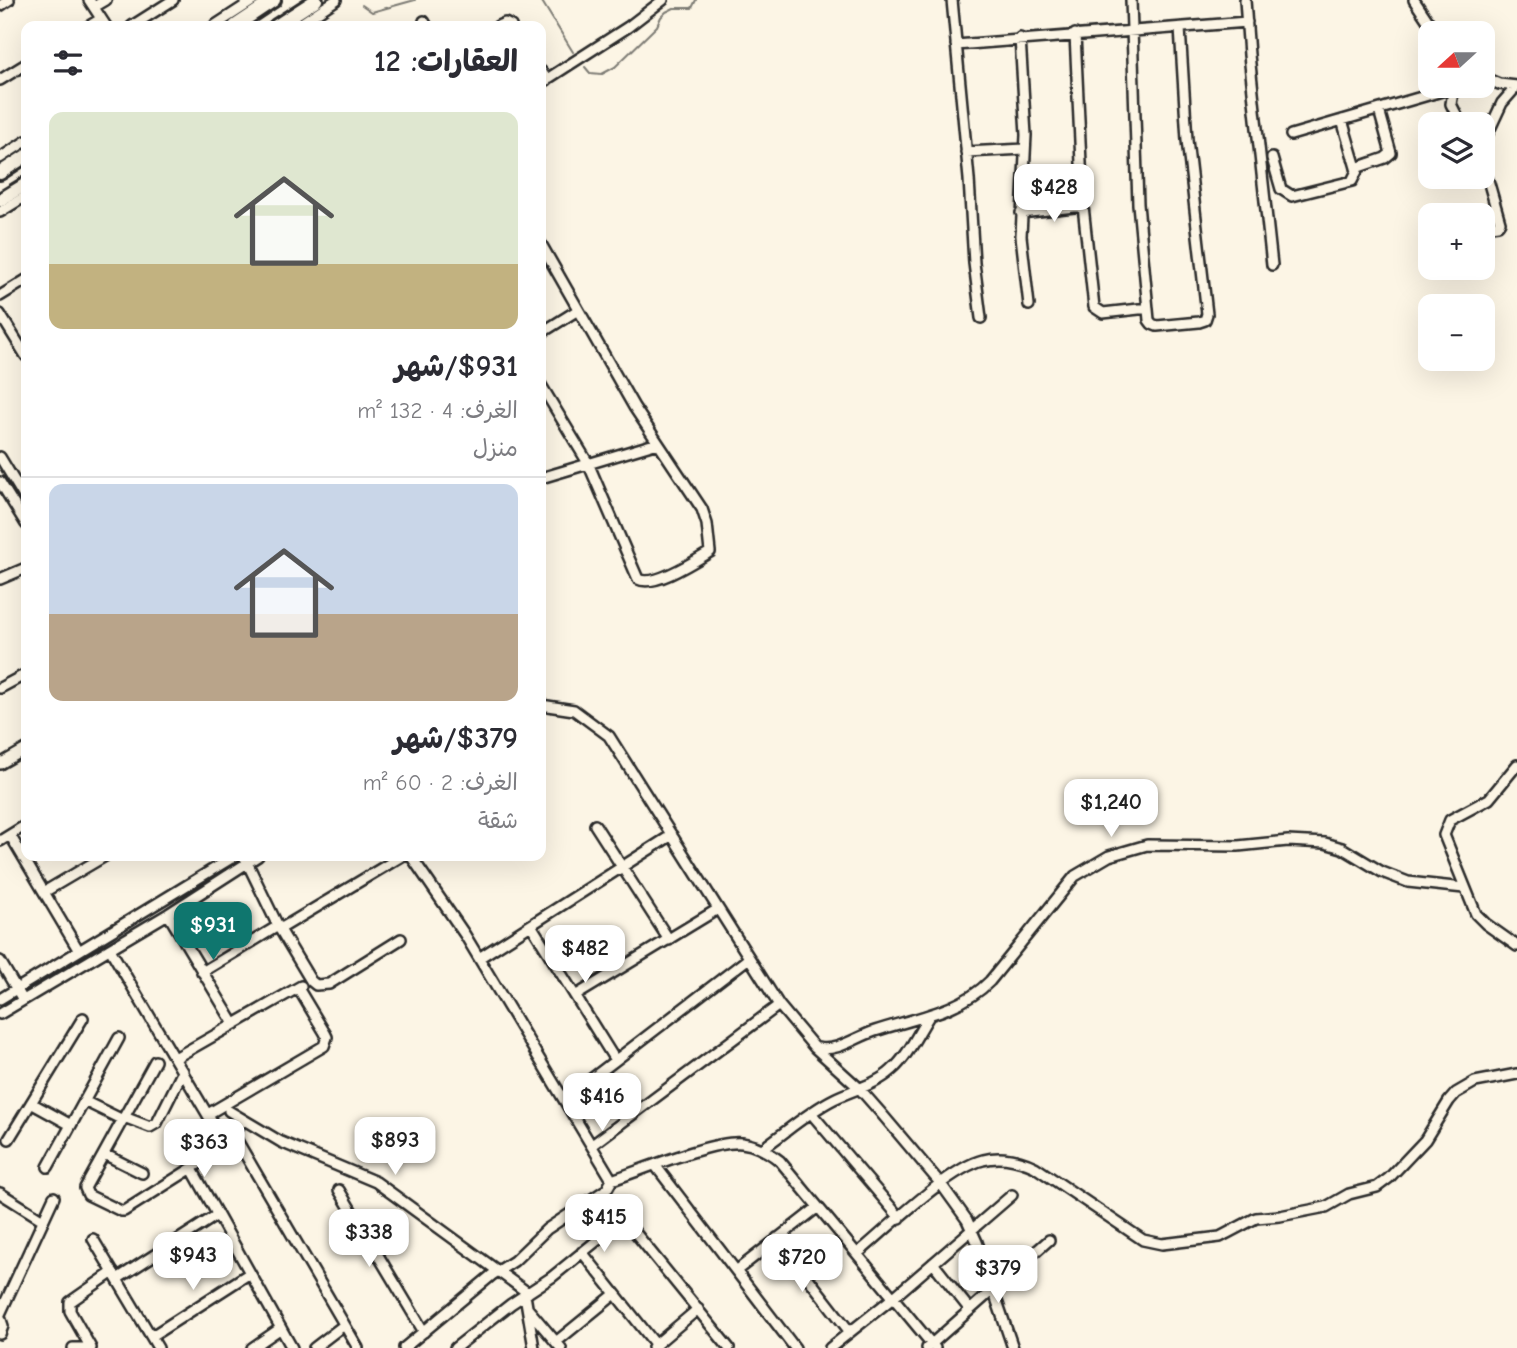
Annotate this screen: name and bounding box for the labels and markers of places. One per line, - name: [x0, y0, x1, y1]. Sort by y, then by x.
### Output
- pin: $428: [1013, 164, 1095, 224]
- pin: $1,240: [1054, 780, 1168, 839]
- pin: $931: [172, 902, 254, 962]
- pin: $482: [544, 926, 626, 985]
- pin: $416: [561, 1074, 643, 1133]
- pin: $893: [354, 1118, 436, 1177]
- pin: $363: [163, 1120, 245, 1179]
- pin: $415: [563, 1194, 645, 1254]
- pin: $338: [328, 1210, 410, 1269]
- pin: $943: [152, 1232, 234, 1292]
- pin: $720: [761, 1234, 843, 1294]
- pin: $379: [957, 1246, 1039, 1305]

